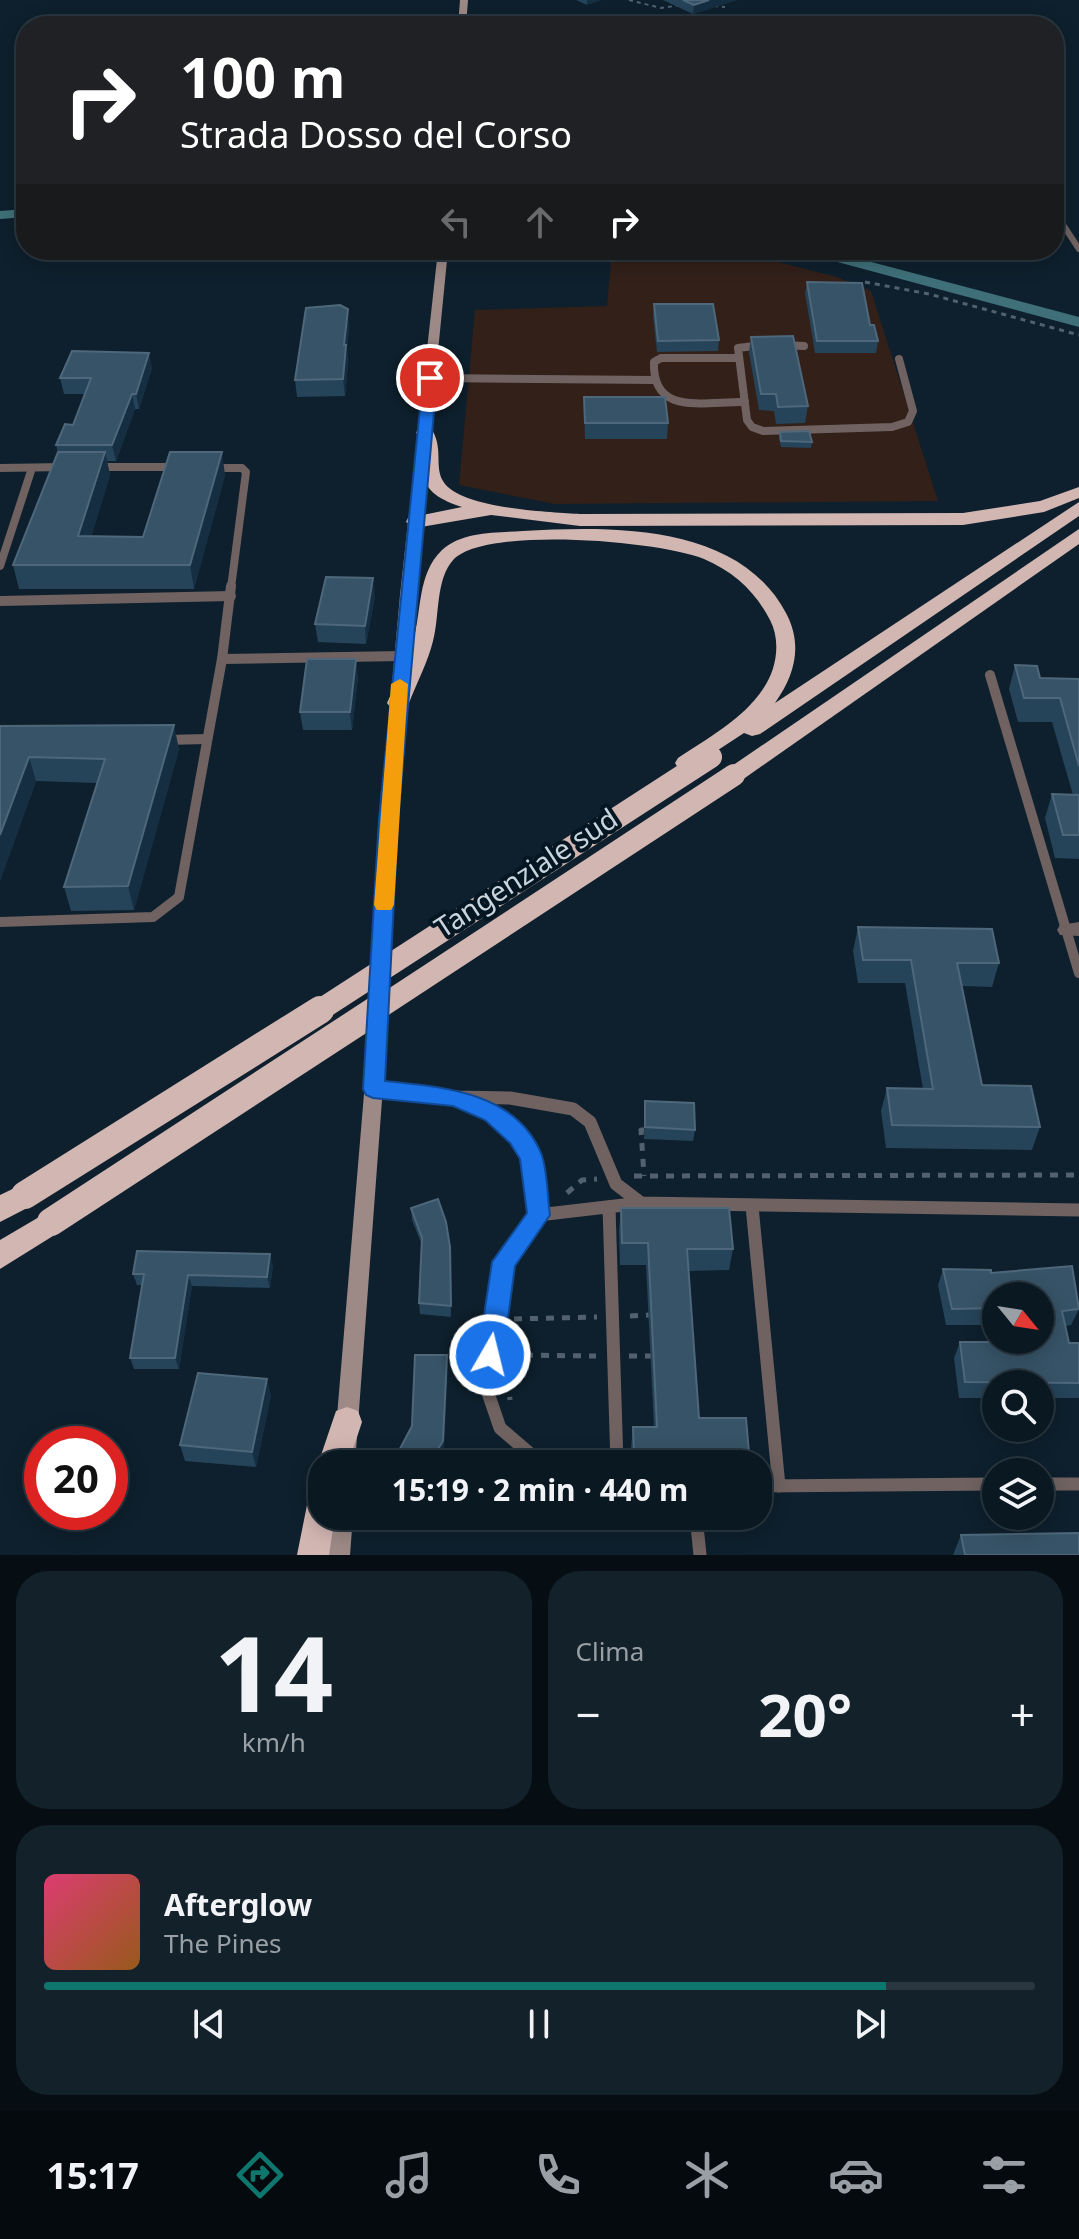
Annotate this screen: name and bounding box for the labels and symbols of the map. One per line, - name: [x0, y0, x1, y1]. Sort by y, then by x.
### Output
- pin: [396, 344, 464, 412]
- street label: Tangenziale sud: [427, 799, 624, 946]
- north arrow: [982, 1282, 1054, 1354]
- position arrow: [448, 1313, 532, 1397]
- speed limit sign: 20: [24, 1426, 128, 1530]

